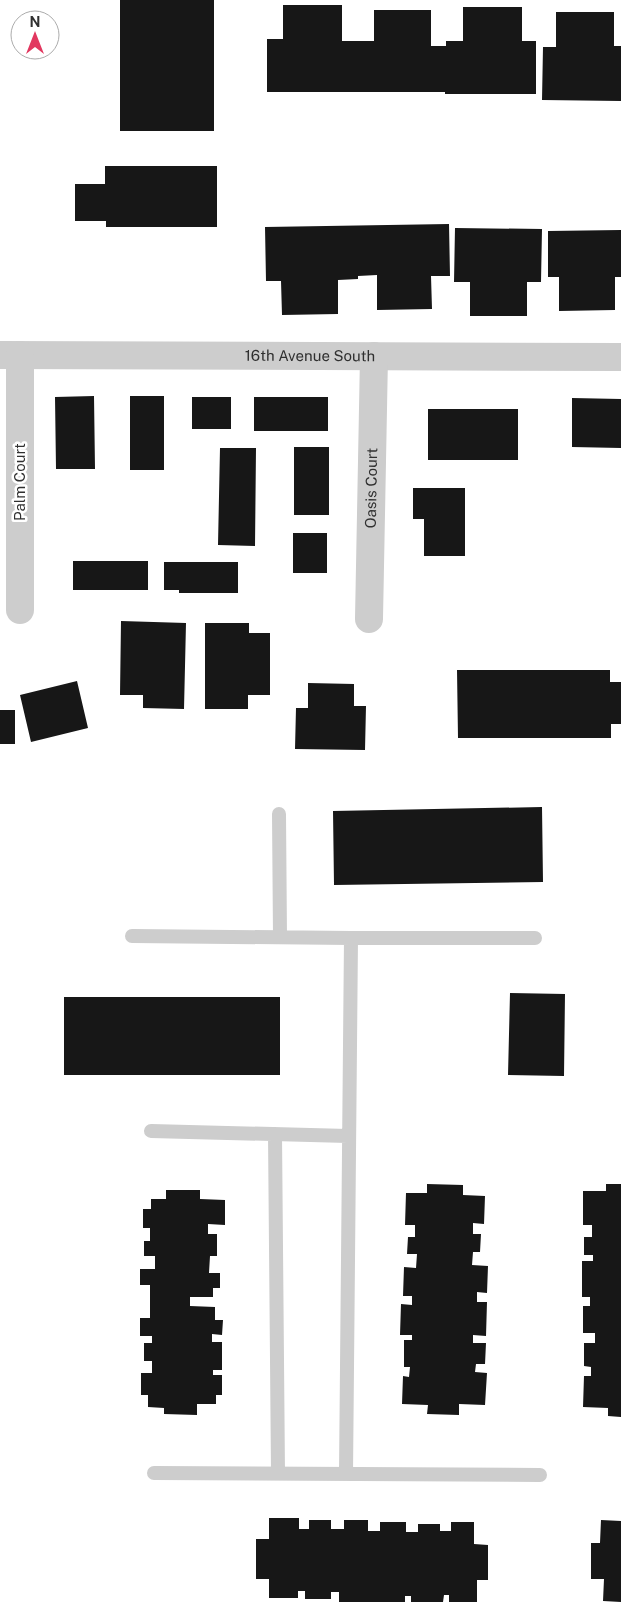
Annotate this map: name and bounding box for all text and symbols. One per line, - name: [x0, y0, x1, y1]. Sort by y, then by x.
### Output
- north arrow: [10, 10, 60, 60]
- text: N: [30, 14, 40, 30]
- street label: 16th Avenue South: [245, 347, 375, 364]
- street label: Palm Court: [11, 443, 28, 521]
- street label: Oasis Court: [362, 447, 380, 529]

